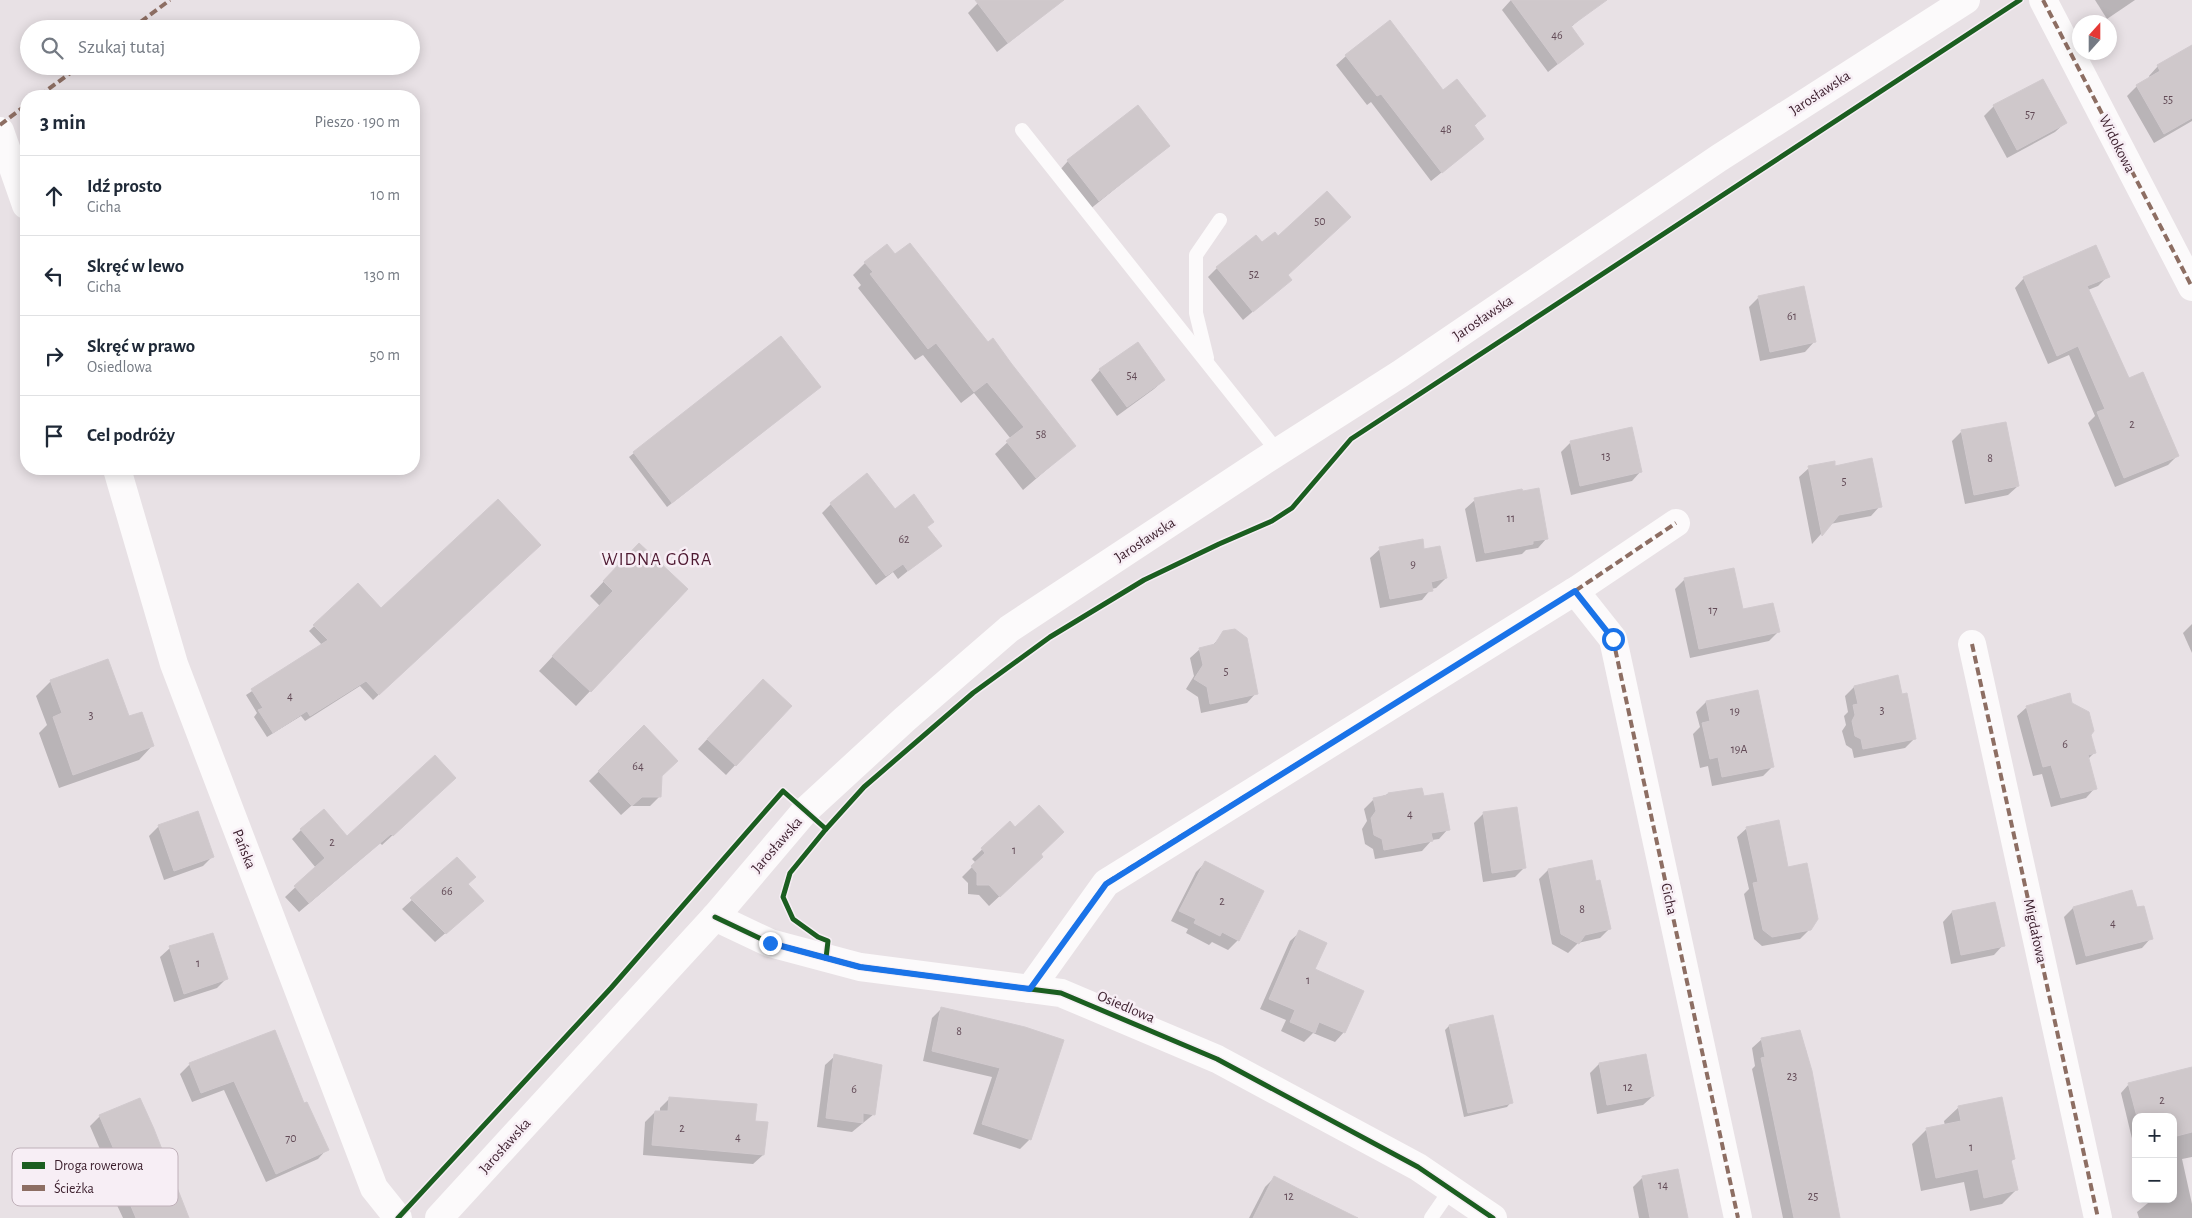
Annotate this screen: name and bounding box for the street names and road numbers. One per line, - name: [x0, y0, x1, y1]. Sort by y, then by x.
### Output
- street label: Jarosławska: [1787, 68, 1853, 118]
- street label: Widokowa: [2096, 113, 2138, 175]
- street label: Jarosławska: [1450, 293, 1516, 343]
- street label: Jarosławska: [1112, 515, 1178, 565]
- street label: Jarosławska: [749, 814, 805, 876]
- street label: Pańska: [230, 827, 258, 871]
- street label: Cicha: [1658, 882, 1680, 916]
- street label: Migdałowa: [2021, 897, 2049, 965]
- street label: Osiedlowa: [1095, 988, 1157, 1026]
- street label: Jarosławska: [476, 1115, 534, 1177]

